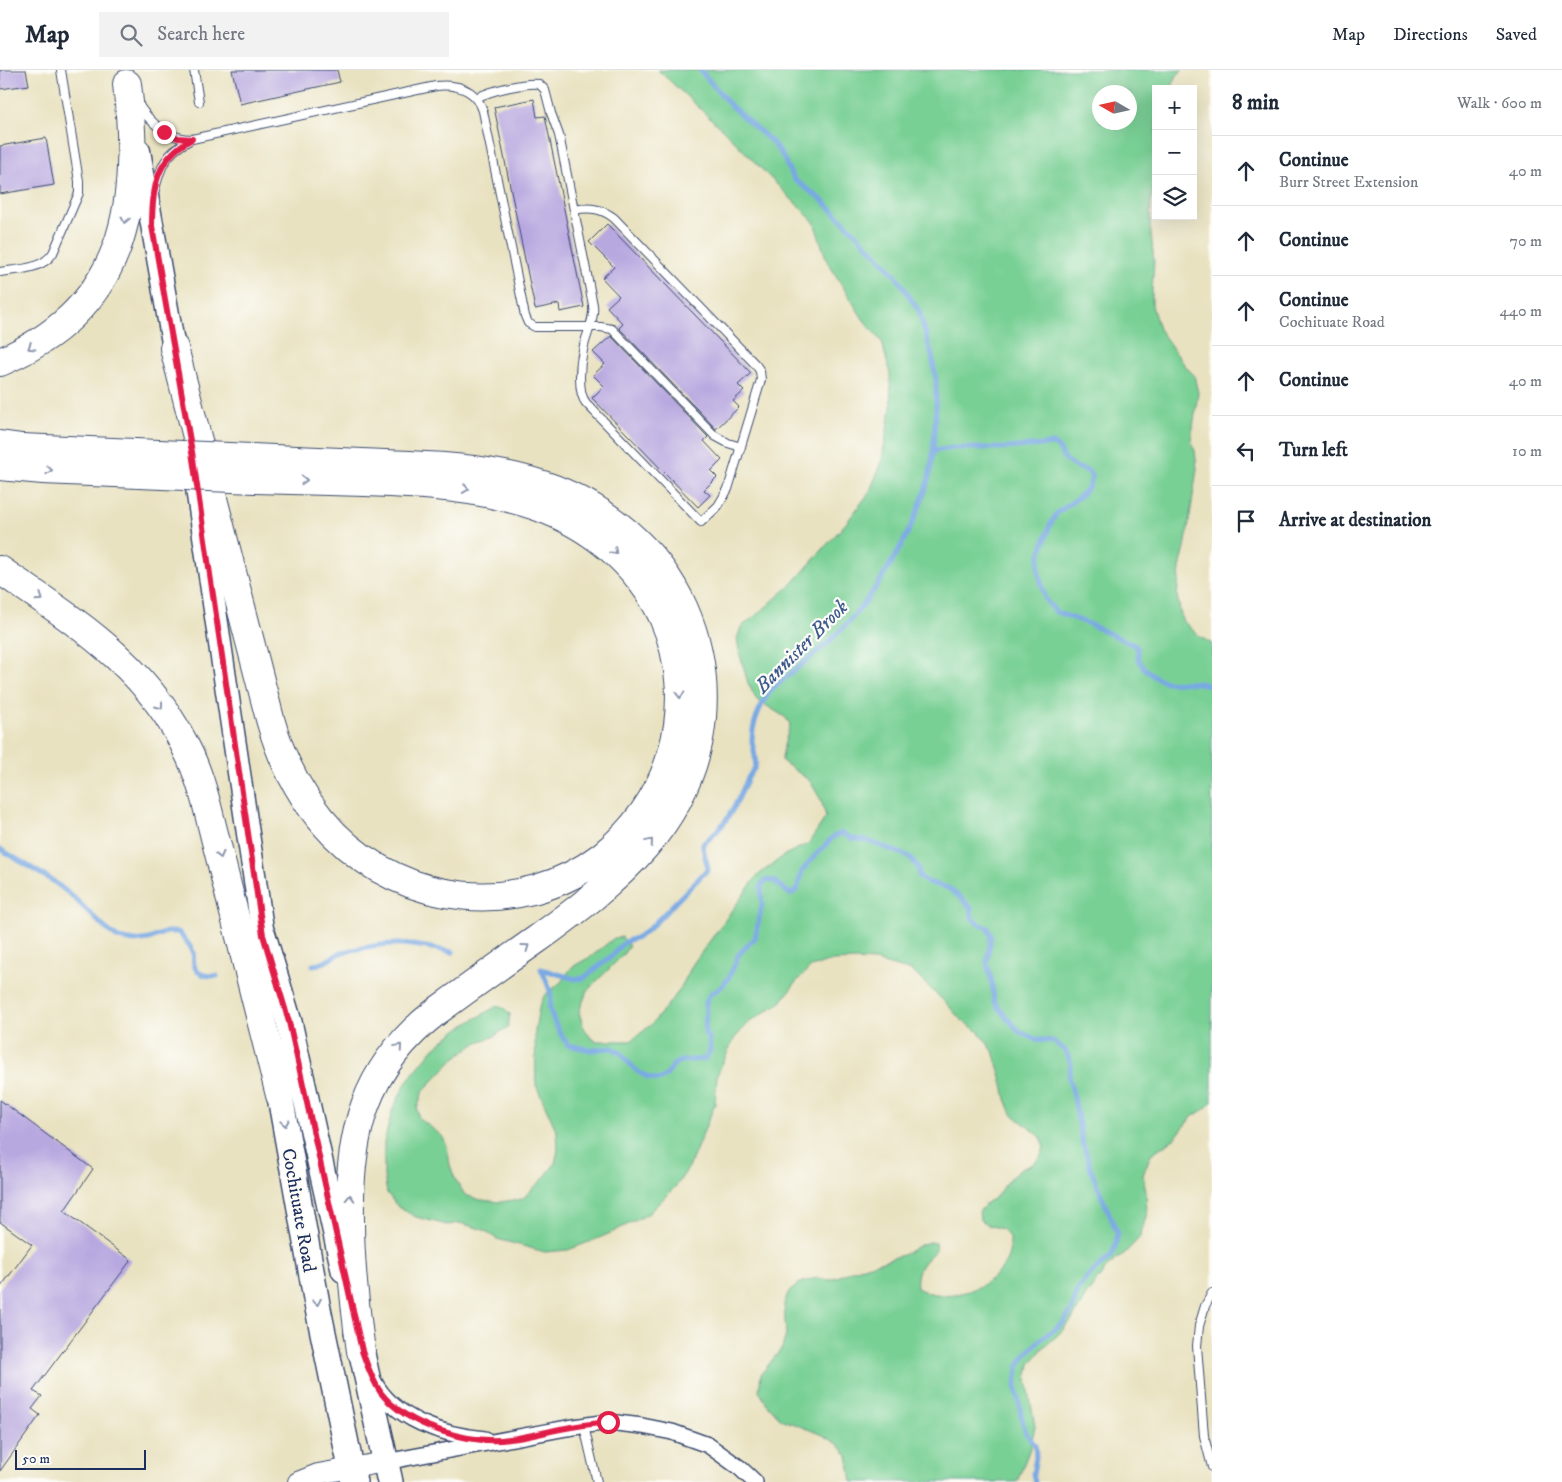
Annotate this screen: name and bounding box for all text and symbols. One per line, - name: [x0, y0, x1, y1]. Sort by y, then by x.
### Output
- search box: [99, 12, 449, 57]
- text: Map: [25, 20, 69, 50]
- icon: search: [117, 21, 145, 49]
- text: Search here: [157, 23, 245, 46]
- text: Map: [1332, 24, 1365, 46]
- text: Directions: [1393, 24, 1468, 46]
- text: Saved: [1496, 24, 1537, 46]
- north arrow: [1092, 85, 1137, 130]
- map controls: [1152, 85, 1197, 220]
- button: +: [1152, 85, 1197, 130]
- text: 8 min: [1232, 90, 1279, 116]
- text: Walk · 600 m: [1457, 93, 1542, 113]
- route end: [153, 121, 176, 144]
- button: −: [1152, 130, 1197, 175]
- text: Continue: [1279, 149, 1349, 172]
- icon: ahead: [1232, 157, 1260, 185]
- text: 40 m: [1509, 161, 1542, 181]
- text: Burr Street Extension: [1279, 172, 1418, 192]
- button: layers: [1152, 175, 1197, 220]
- one-way arrow: [120, 215, 131, 224]
- icon: ahead: [1232, 227, 1260, 255]
- text: Continue: [1279, 229, 1349, 252]
- text: 70 m: [1510, 231, 1542, 251]
- text: Continue: [1279, 289, 1349, 312]
- icon: ahead: [1232, 297, 1260, 325]
- text: 440 m: [1500, 301, 1542, 321]
- text: Cochituate Road: [1279, 312, 1385, 332]
- one-way arrow: [28, 340, 37, 350]
- icon: ahead: [1232, 367, 1260, 395]
- text: Continue: [1279, 369, 1349, 392]
- text: 40 m: [1509, 371, 1542, 391]
- icon: left: [1232, 437, 1260, 465]
- text: Turn left: [1279, 439, 1348, 462]
- text: 10 m: [1512, 441, 1542, 461]
- one-way arrow: [45, 464, 53, 475]
- one-way arrow: [300, 475, 308, 486]
- one-way arrow: [463, 483, 471, 494]
- icon: arrive: [1232, 507, 1260, 535]
- text: Arrive at destination: [1279, 509, 1431, 532]
- one-way arrow: [608, 546, 617, 555]
- one-way arrow: [34, 592, 44, 601]
- water label: Bannister Brook: [750, 595, 854, 700]
- one-way arrow: [675, 691, 685, 699]
- one-way arrow: [154, 700, 164, 709]
- one-way arrow: [644, 838, 653, 847]
- one-way arrow: [214, 851, 224, 859]
- one-way arrow: [520, 944, 529, 952]
- one-way arrow: [393, 1044, 402, 1053]
- one-way arrow: [279, 1119, 289, 1127]
- street label: Cochituate Road: [276, 1146, 321, 1275]
- one-way arrow: [345, 1194, 355, 1202]
- one-way arrow: [311, 1298, 322, 1307]
- route start: [597, 1411, 620, 1434]
- scale bar: [15, 1447, 146, 1470]
- text: 50 m: [22, 1450, 50, 1468]

